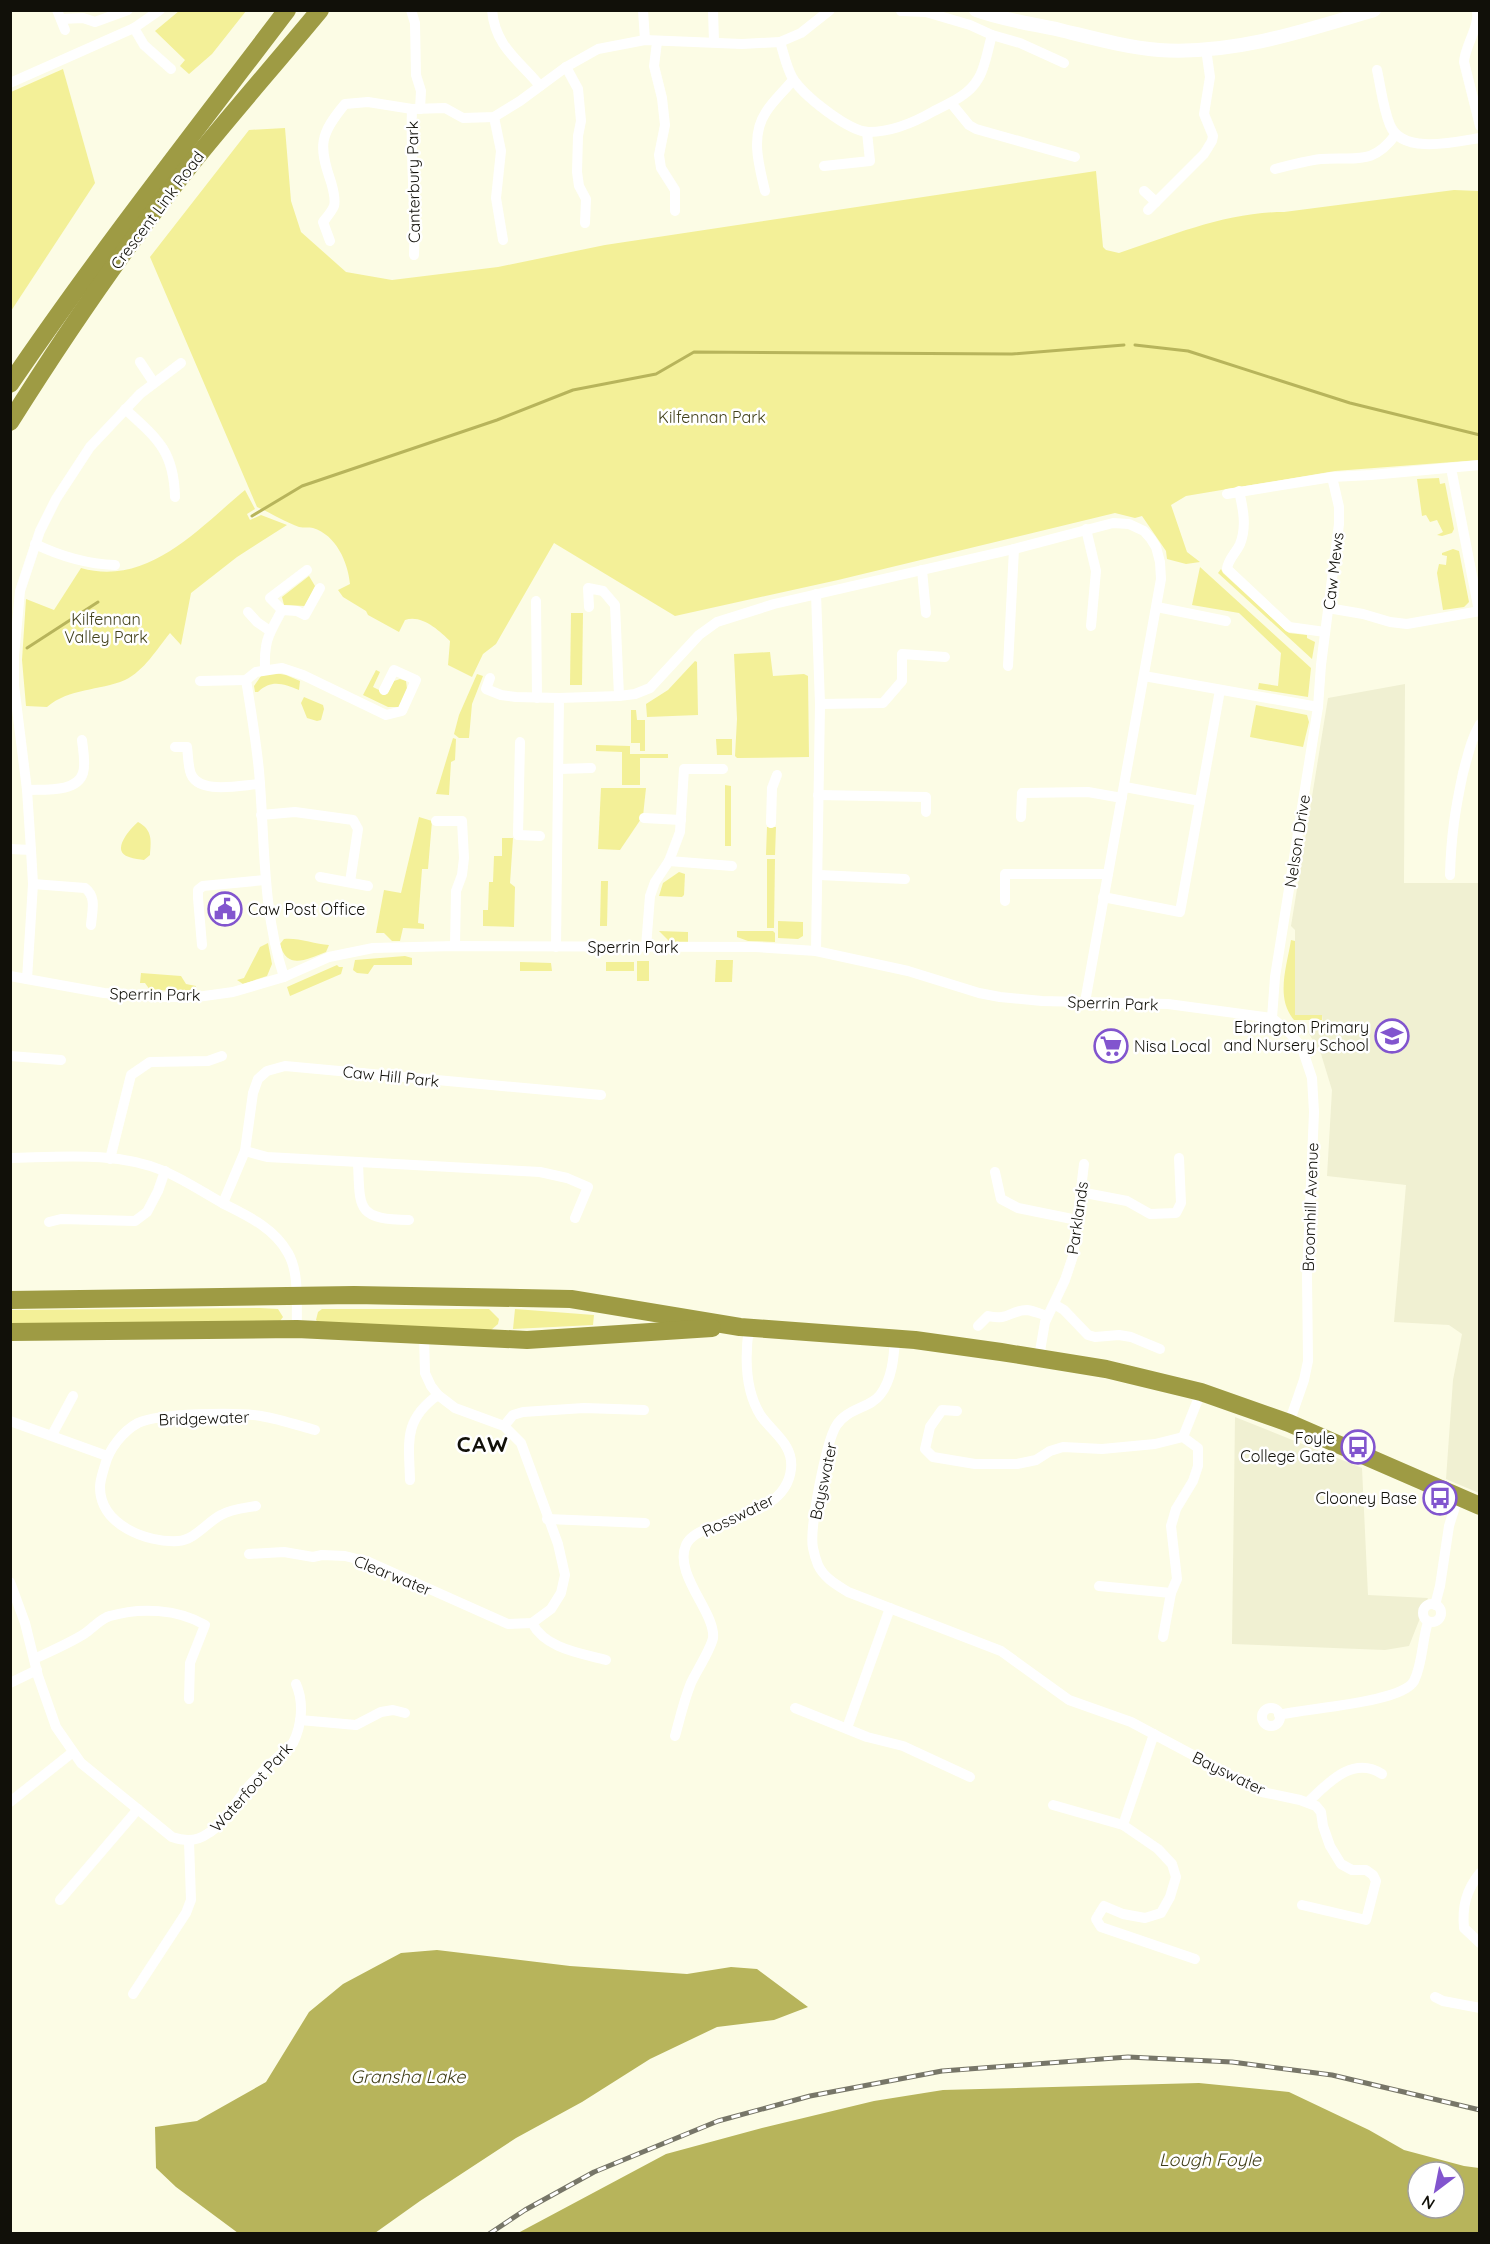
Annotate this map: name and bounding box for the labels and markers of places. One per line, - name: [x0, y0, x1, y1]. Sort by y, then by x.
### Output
- public building icon: Caw Post Office: [207, 891, 243, 927]
- place label: Caw Post Office: [248, 899, 365, 919]
- place label: Ebrington Primary and Nursery School: [1224, 1017, 1369, 1055]
- school or university icon: Ebrington Primary and Nursery School: [1374, 1018, 1410, 1054]
- supermarket icon: Nisa Local: [1093, 1028, 1129, 1064]
- place label: Nisa Local: [1134, 1036, 1211, 1056]
- place label: Foyle College Gate: [1240, 1428, 1335, 1466]
- bus stop icon: Foyle College Gate: [1340, 1429, 1376, 1465]
- bus stop icon: Clooney Base: [1422, 1480, 1458, 1516]
- place label: Clooney Base: [1315, 1488, 1417, 1508]

